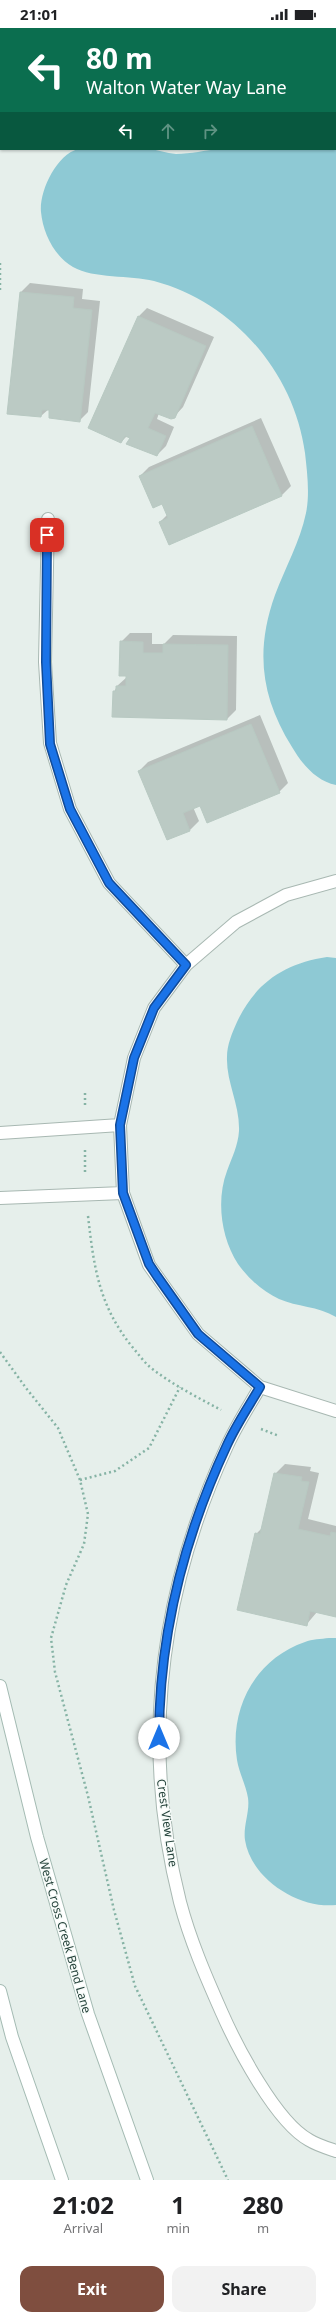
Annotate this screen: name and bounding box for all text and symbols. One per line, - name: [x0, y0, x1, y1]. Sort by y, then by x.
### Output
- text: 21:01: [20, 4, 59, 24]
- text: 80 m: [86, 39, 153, 77]
- icon: left: [20, 44, 72, 96]
- text: Walton Water Way Lane: [86, 75, 287, 99]
- icon: left: [115, 120, 137, 142]
- icon: ahead: [157, 120, 179, 142]
- icon: right: [199, 120, 221, 142]
- pin: [30, 518, 64, 552]
- icon: arrive: [36, 524, 58, 546]
- position arrow: [138, 1717, 180, 1759]
- street label: Crest View Lane: [153, 1778, 182, 1868]
- street label: West Cross Creek Bend Lane: [35, 1857, 96, 2015]
- text: 21:02: [52, 2188, 114, 2221]
- text: 1: [171, 2188, 185, 2221]
- text: 280: [242, 2188, 284, 2221]
- text: Arrival: [63, 2219, 103, 2237]
- text: min: [166, 2219, 190, 2237]
- text: m: [257, 2219, 269, 2237]
- button: Exit: [20, 2266, 164, 2312]
- button: Share: [172, 2266, 316, 2312]

